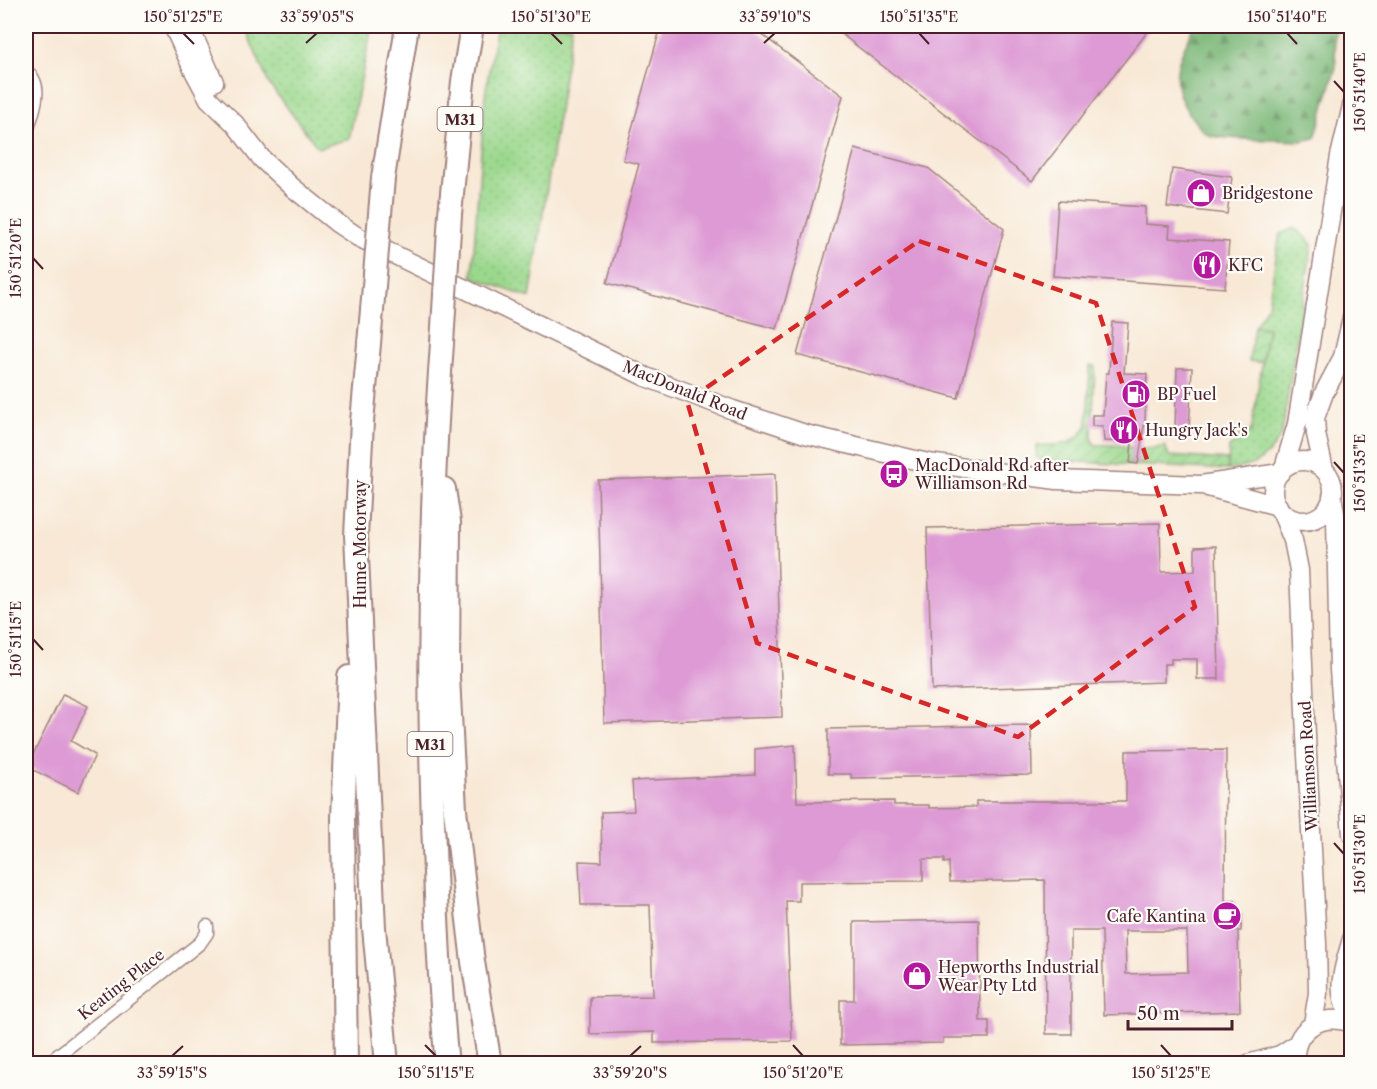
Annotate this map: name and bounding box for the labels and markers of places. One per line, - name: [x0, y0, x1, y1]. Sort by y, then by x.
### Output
- shop icon: Bridgestone: [1185, 177, 1217, 209]
- place label: Bridgestone: [1222, 183, 1313, 203]
- restaurant icon: KFC: [1191, 249, 1223, 281]
- place label: KFC: [1228, 255, 1263, 275]
- fuel station icon: BP Fuel: [1120, 378, 1152, 410]
- place label: BP Fuel: [1157, 384, 1217, 404]
- restaurant icon: Hungry Jack's: [1108, 414, 1140, 446]
- place label: Hungry Jack's: [1145, 420, 1248, 440]
- place label: MacDonald Rd after Williamson Rd: [914, 455, 1069, 493]
- bus stop icon: MacDonald Rd after Williamson Rd: [878, 458, 910, 490]
- cafe icon: Cafe Kantina: [1211, 900, 1243, 932]
- place label: Cafe Kantina: [1107, 906, 1207, 926]
- place label: Hepworths Industrial Wear Pty Ltd: [937, 957, 1099, 995]
- shop icon: Hepworths Industrial Wear Pty Ltd: [901, 960, 933, 992]

